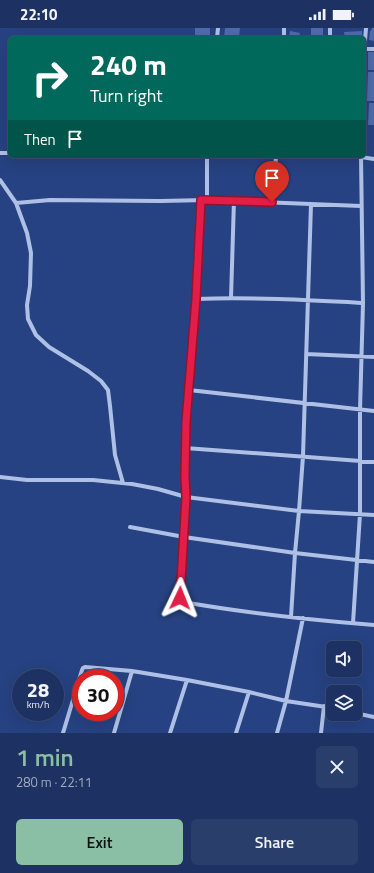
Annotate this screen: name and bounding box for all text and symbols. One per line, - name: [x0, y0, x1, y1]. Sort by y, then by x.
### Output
- text: 22:10: [20, 3, 57, 26]
- text: 240 m: [90, 43, 167, 86]
- icon: right: [24, 52, 76, 104]
- text: Turn right: [90, 82, 163, 109]
- text: Then: [24, 128, 56, 151]
- icon: arrive: [64, 128, 86, 150]
- pin: [255, 161, 289, 202]
- icon: arrive: [261, 167, 283, 189]
- position arrow: [159, 577, 201, 619]
- map controls: [326, 641, 362, 721]
- button: sound: [326, 641, 362, 677]
- speed limit sign: 30: [72, 669, 124, 721]
- text: 28: [27, 674, 49, 705]
- button: layers: [326, 685, 362, 721]
- text: km/h: [27, 697, 49, 712]
- text: 1 min: [16, 739, 74, 775]
- button: close: [316, 746, 358, 788]
- text: 280 m · 22:11: [16, 772, 92, 792]
- button: Exit: [16, 819, 183, 865]
- button: Share: [191, 819, 358, 865]

